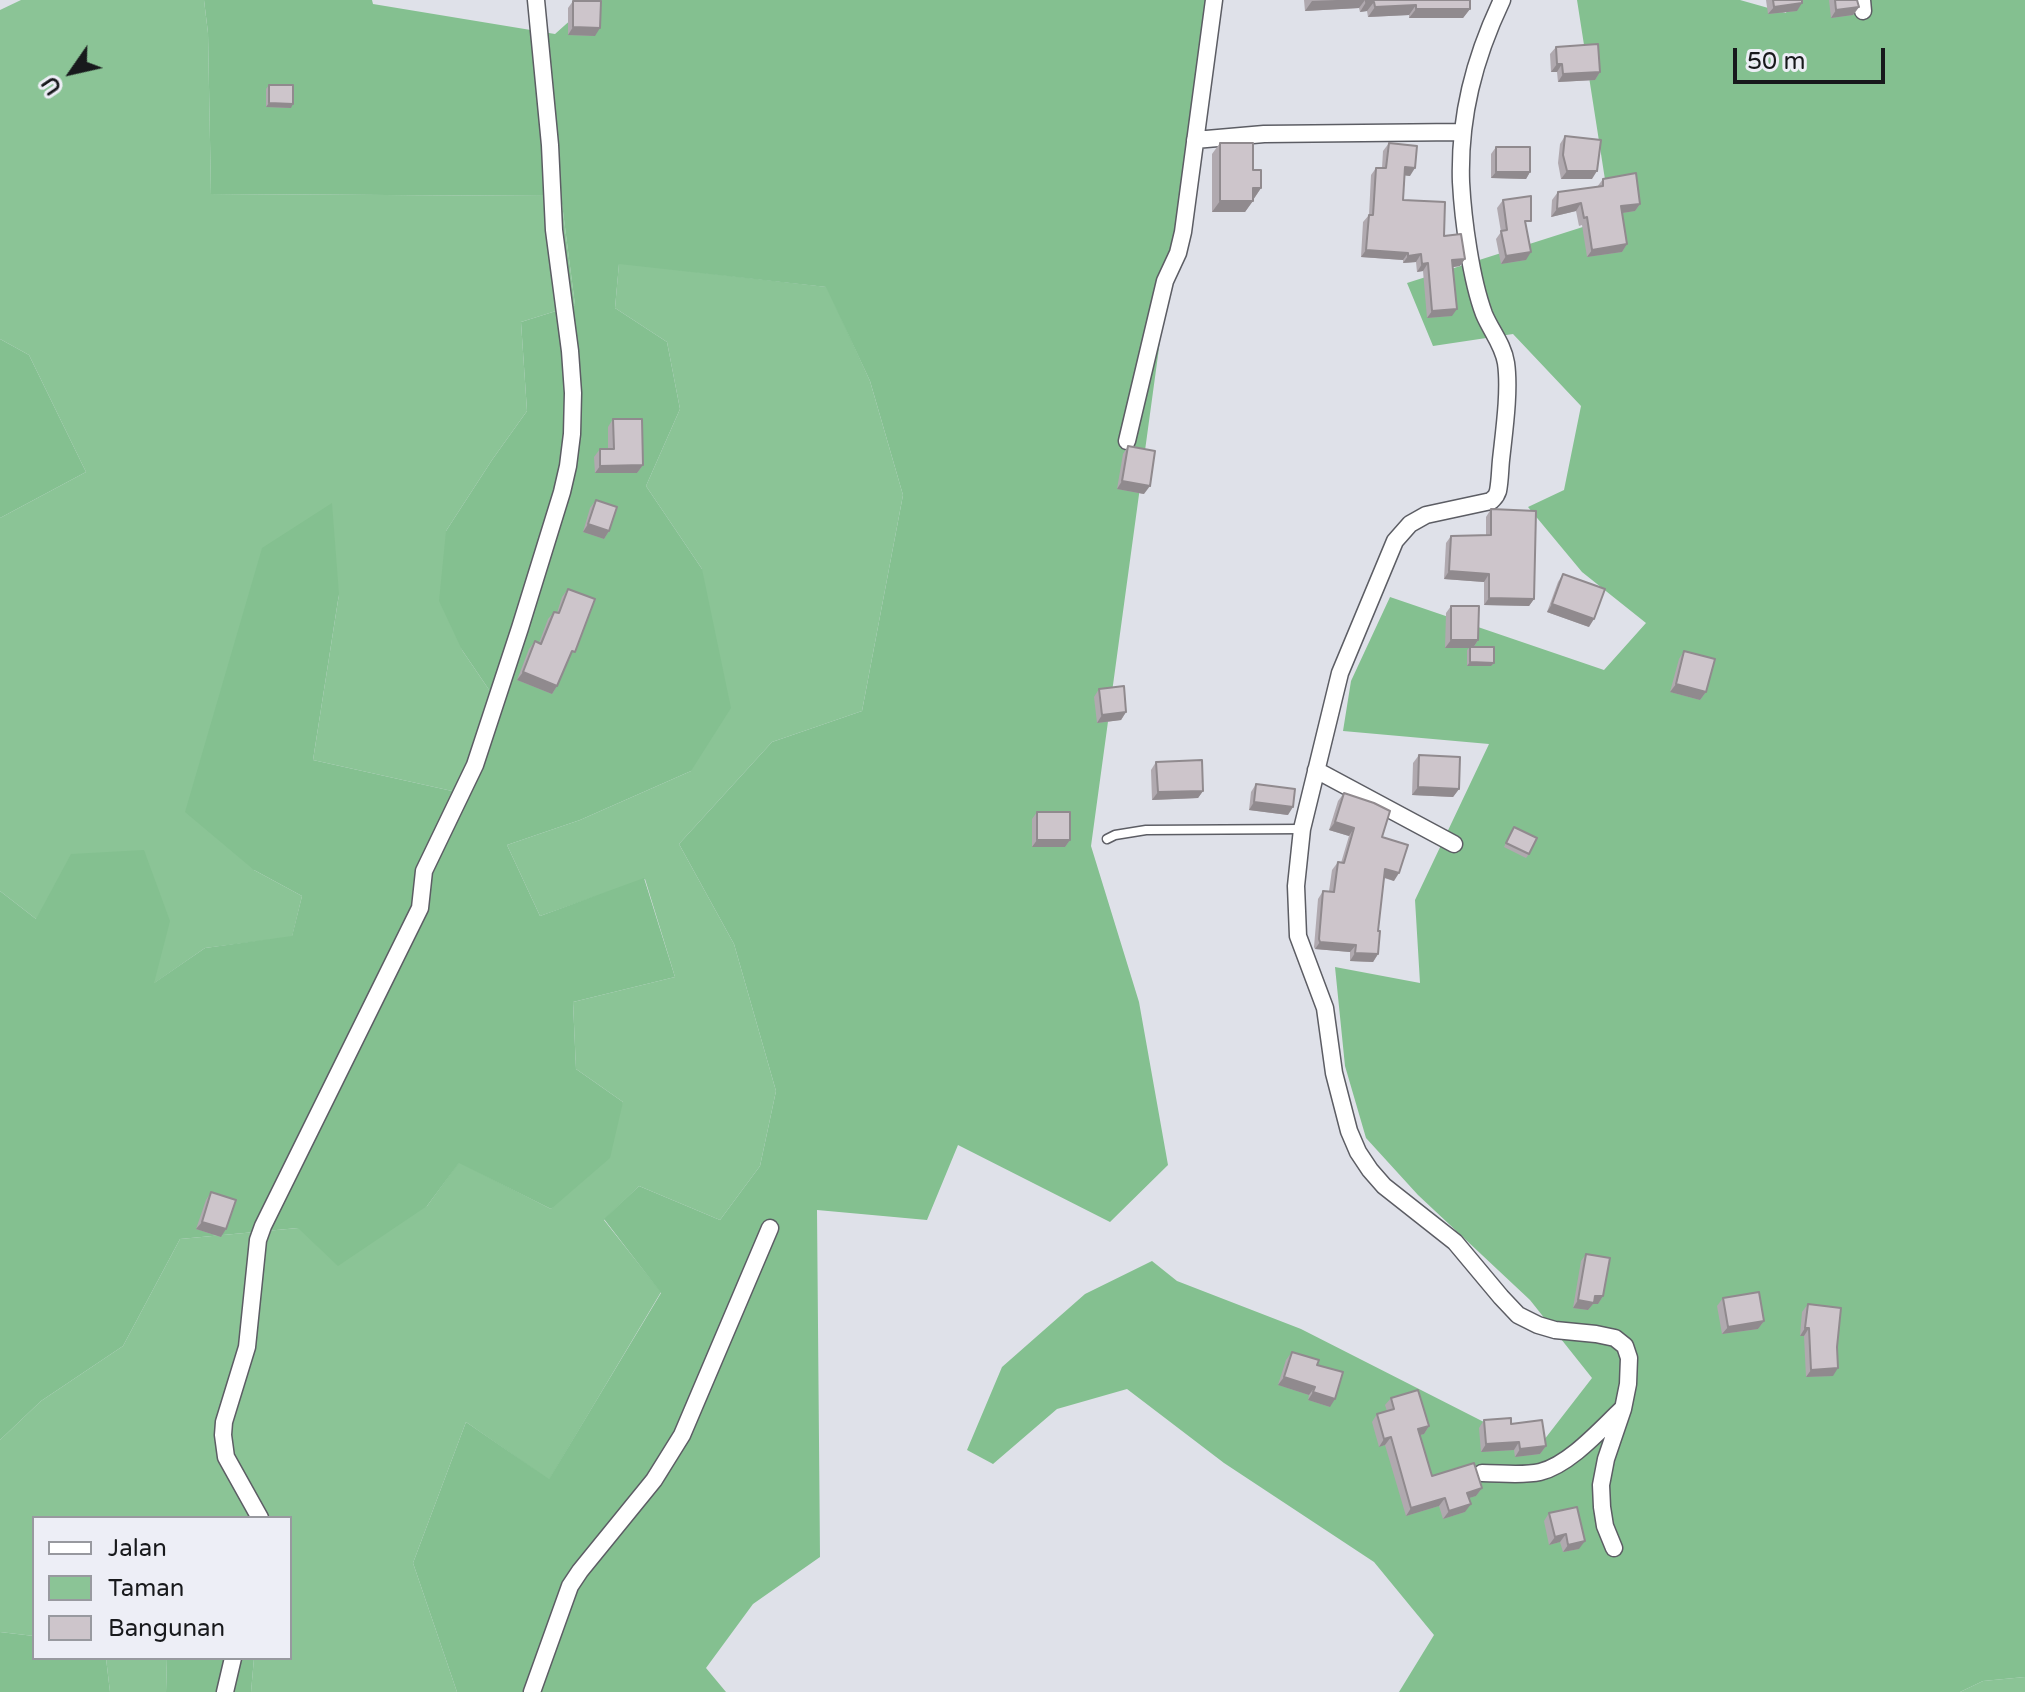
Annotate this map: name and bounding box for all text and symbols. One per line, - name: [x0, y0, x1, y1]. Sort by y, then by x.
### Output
- north arrow: [32, 32, 112, 112]
- scale bar: [1737, 32, 1889, 82]
- text: 50 m: [1747, 47, 1805, 76]
- text: U: [37, 71, 68, 100]
- legend: [32, 1516, 292, 1660]
- text: Jalan: [108, 1534, 167, 1563]
- text: Taman: [108, 1574, 184, 1603]
- text: Bangunan: [108, 1614, 225, 1643]

